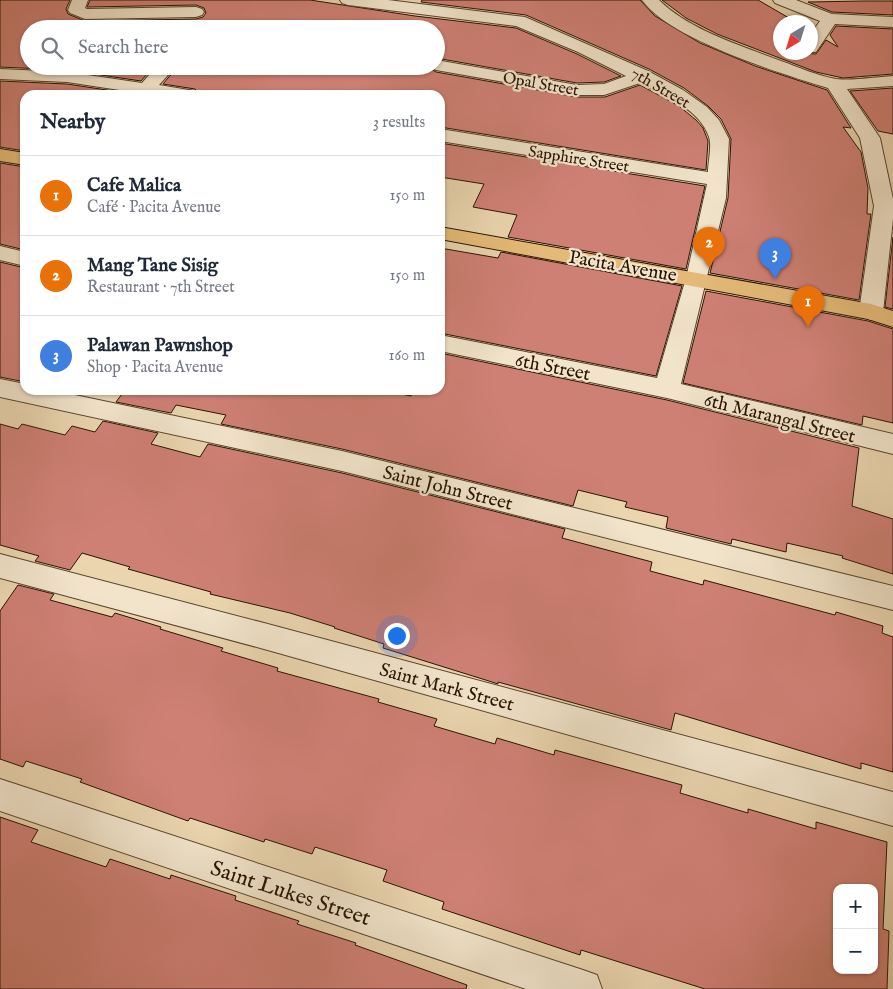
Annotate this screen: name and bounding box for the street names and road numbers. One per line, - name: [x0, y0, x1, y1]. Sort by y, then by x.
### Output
- street label: 7th Street: [627, 64, 693, 114]
- street label: Opal Street: [501, 68, 581, 102]
- street label: Sapphire Street: [527, 142, 631, 178]
- street label: Pacita Avenue: [567, 246, 679, 288]
- street label: 6th Street: [513, 349, 593, 387]
- street label: 6th Marangal Street: [701, 389, 858, 449]
- street label: Saint John Street: [380, 461, 515, 517]
- street label: Saint Mark Street: [377, 658, 517, 718]
- street label: Saint Lukes Street: [207, 855, 374, 933]

